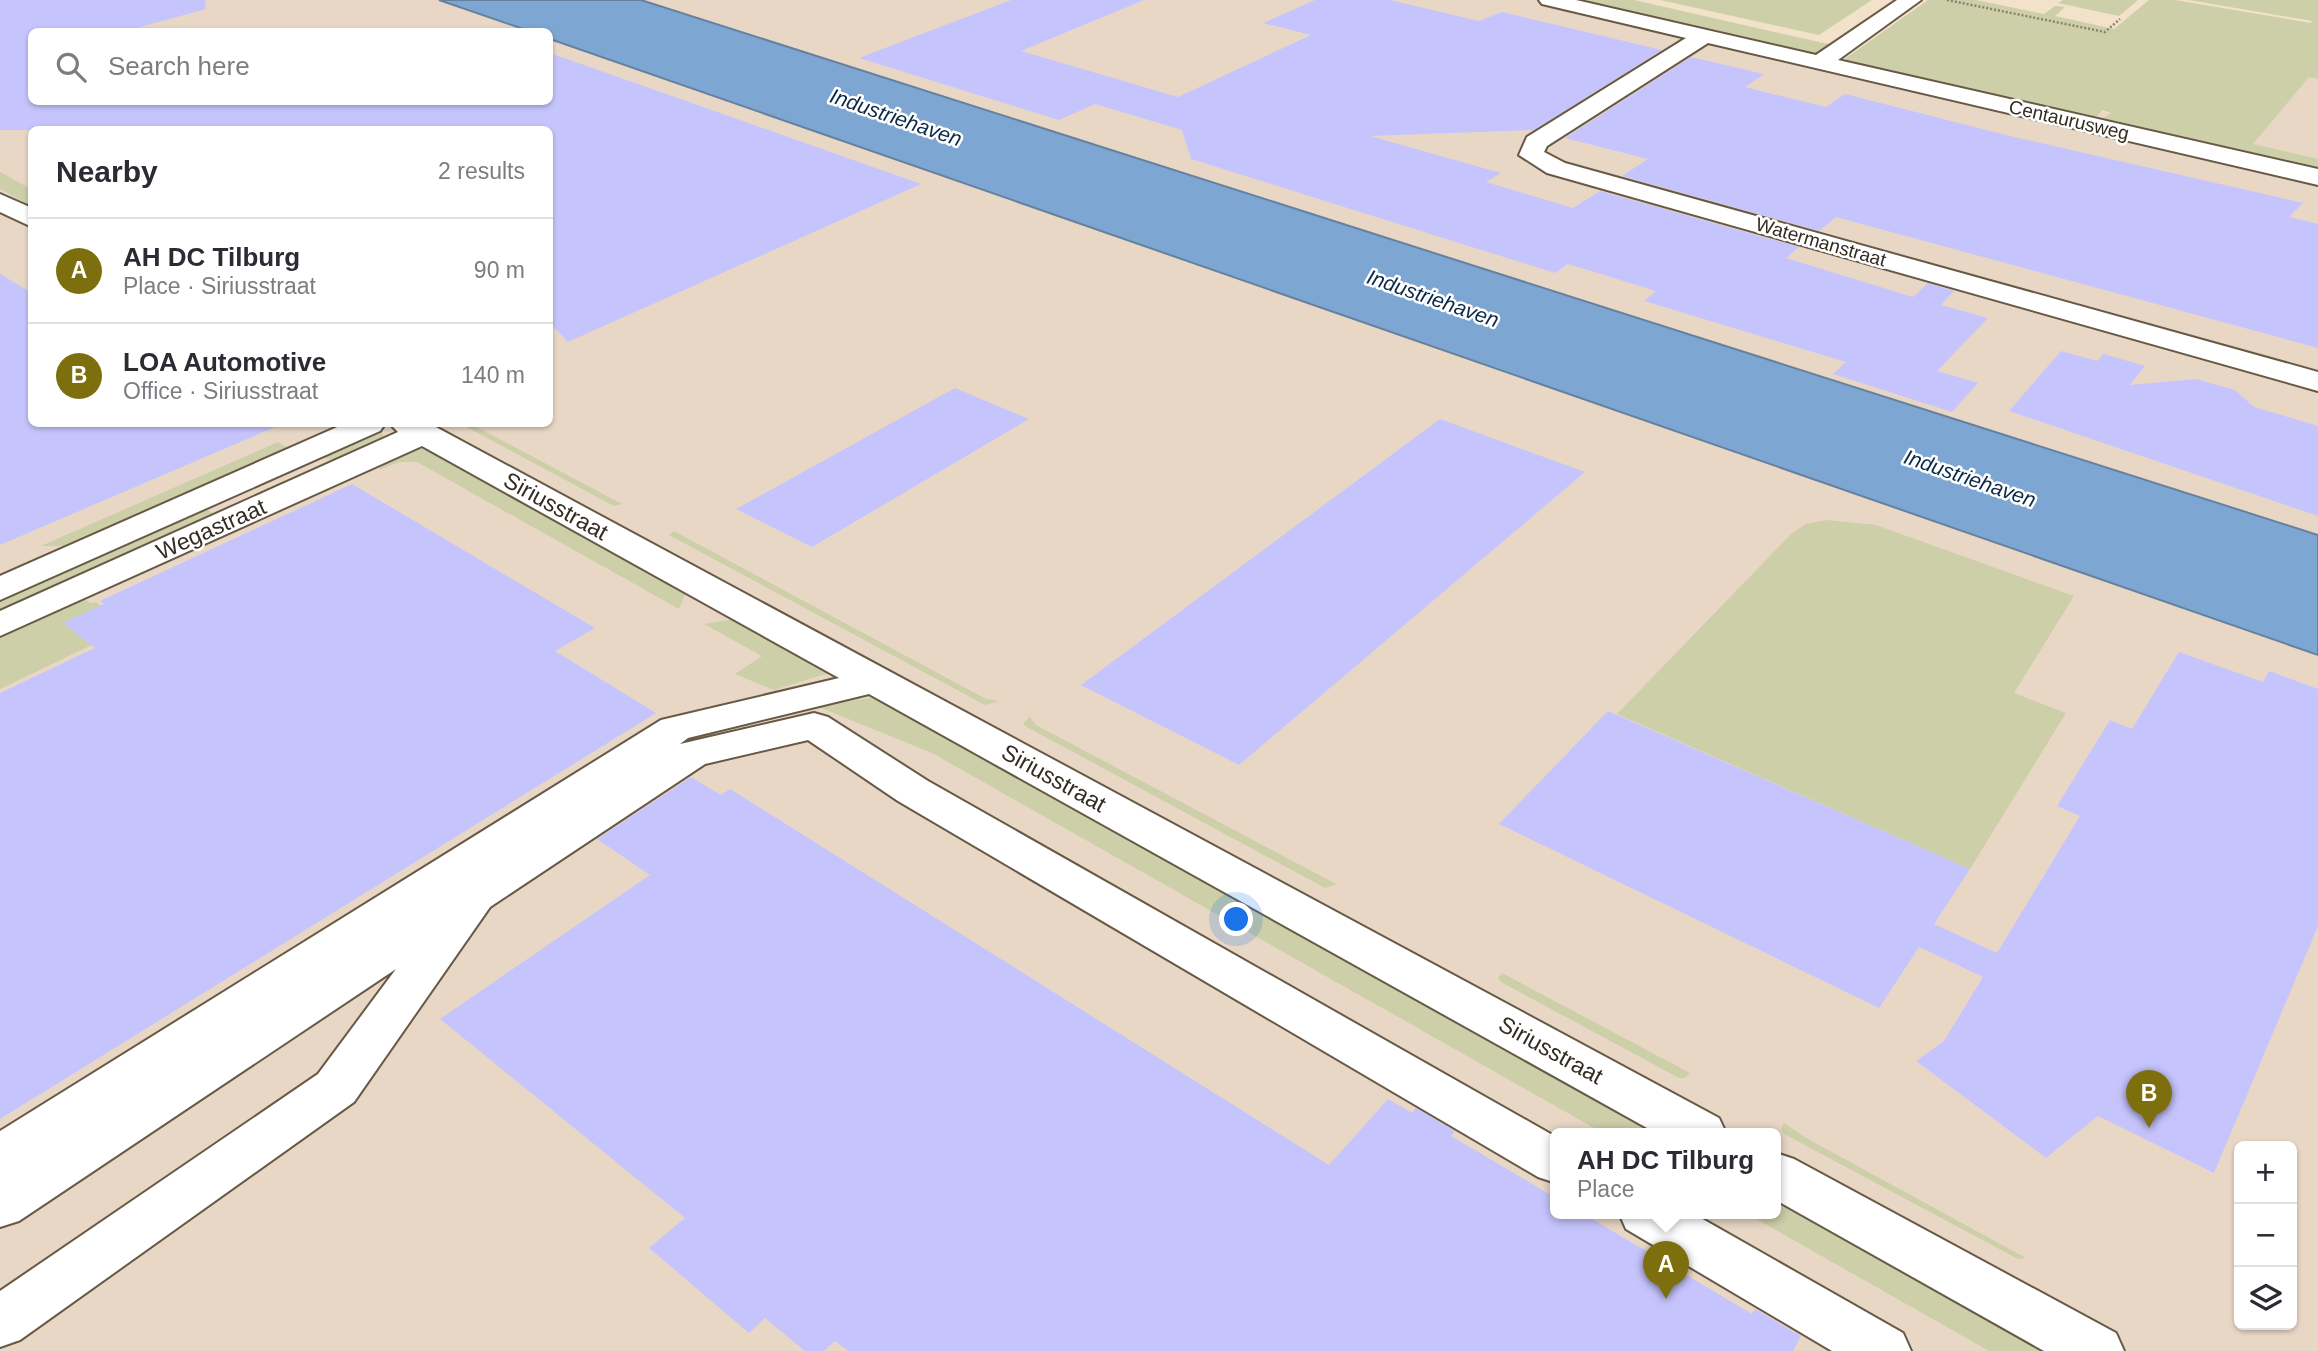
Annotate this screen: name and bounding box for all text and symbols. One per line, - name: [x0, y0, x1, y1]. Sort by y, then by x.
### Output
- search box: [28, 28, 553, 105]
- icon: search: [52, 48, 90, 86]
- text: Search here: [108, 51, 250, 81]
- water label: Industriehaven: [827, 84, 965, 150]
- street label: Centaurusweg: [2007, 96, 2131, 144]
- text: Nearby: [56, 155, 158, 188]
- text: 2 results: [438, 158, 525, 184]
- street label: Watermanstraat: [1753, 213, 1889, 271]
- text: AH DC Tilburg: [123, 242, 300, 272]
- text: A: [71, 257, 87, 283]
- text: 90 m: [474, 257, 525, 283]
- water label: Industriehaven: [1364, 265, 1502, 331]
- text: Place · Siriusstraat: [123, 273, 316, 299]
- text: LOA Automotive: [123, 347, 326, 377]
- text: B: [71, 362, 87, 388]
- text: 140 m: [461, 362, 525, 388]
- text: Office · Siriusstraat: [123, 378, 318, 404]
- water label: Industriehaven: [1901, 445, 2039, 511]
- street label: Siriusstraat: [499, 467, 613, 546]
- street label: Wegastraat: [152, 493, 270, 565]
- street label: Siriusstraat: [997, 739, 1111, 818]
- your location: [1219, 902, 1253, 936]
- street label: Siriusstraat: [1494, 1011, 1608, 1090]
- pin: B: [2126, 1070, 2172, 1128]
- popup: [1550, 1128, 1781, 1219]
- map controls: [2234, 1141, 2297, 1330]
- button: +: [2234, 1141, 2297, 1204]
- text: AH DC Tilburg: [1577, 1145, 1754, 1175]
- text: Place: [1577, 1176, 1634, 1202]
- button: −: [2234, 1204, 2297, 1267]
- pin: A: [1643, 1241, 1689, 1299]
- button: layers: [2234, 1267, 2297, 1330]

